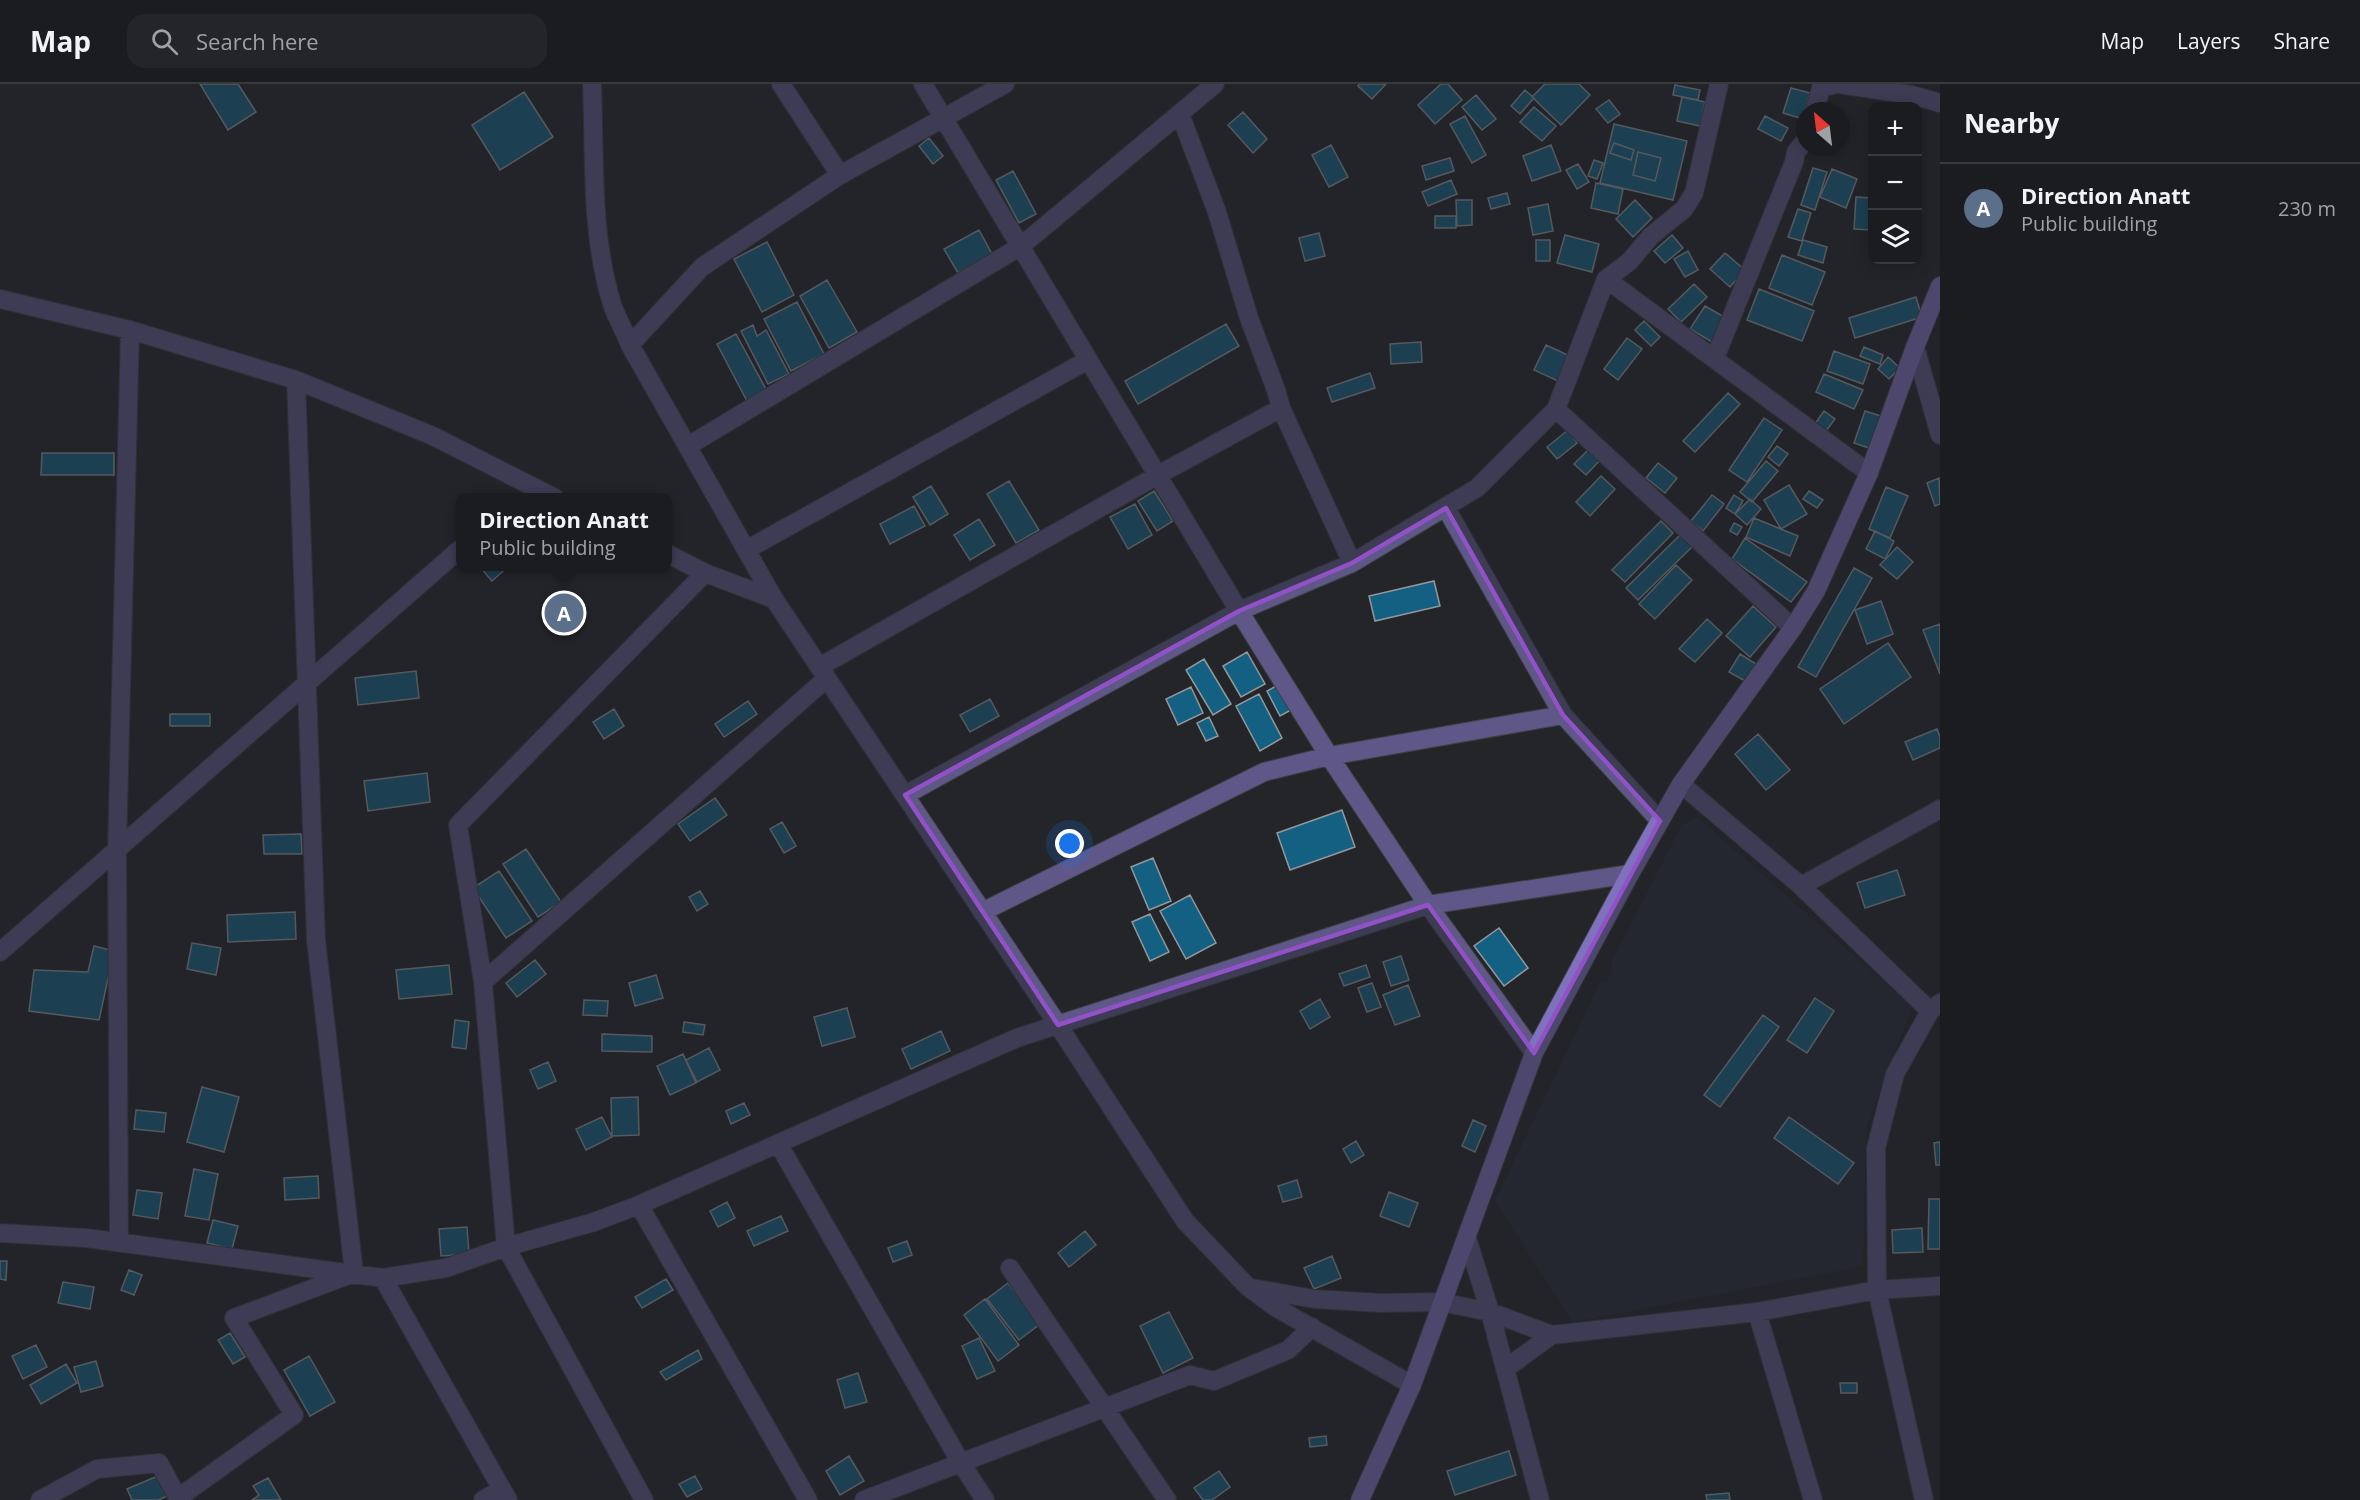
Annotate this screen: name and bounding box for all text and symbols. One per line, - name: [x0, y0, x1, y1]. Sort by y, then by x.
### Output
- search box: [127, 14, 547, 68]
- text: Map: [30, 22, 91, 60]
- icon: search: [148, 25, 181, 58]
- text: Search here: [196, 26, 319, 56]
- text: Map: [2101, 27, 2144, 55]
- text: Layers: [2177, 27, 2241, 55]
- text: Share: [2274, 27, 2330, 55]
- north arrow: [1796, 102, 1850, 156]
- map controls: [1868, 102, 1922, 264]
- button: +: [1868, 102, 1922, 156]
- text: Nearby: [1964, 105, 2059, 141]
- button: −: [1868, 156, 1922, 210]
- text: Direction Anatt: [2021, 180, 2190, 210]
- text: A: [1977, 195, 1990, 222]
- text: 230 m: [2278, 195, 2336, 222]
- button: layers: [1868, 210, 1922, 264]
- text: Public building: [2021, 210, 2157, 237]
- popup: [456, 493, 672, 571]
- text: Direction Anatt: [479, 504, 649, 534]
- text: Public building: [479, 534, 616, 561]
- pin: A: [544, 590, 584, 636]
- your location: [1055, 829, 1084, 858]

